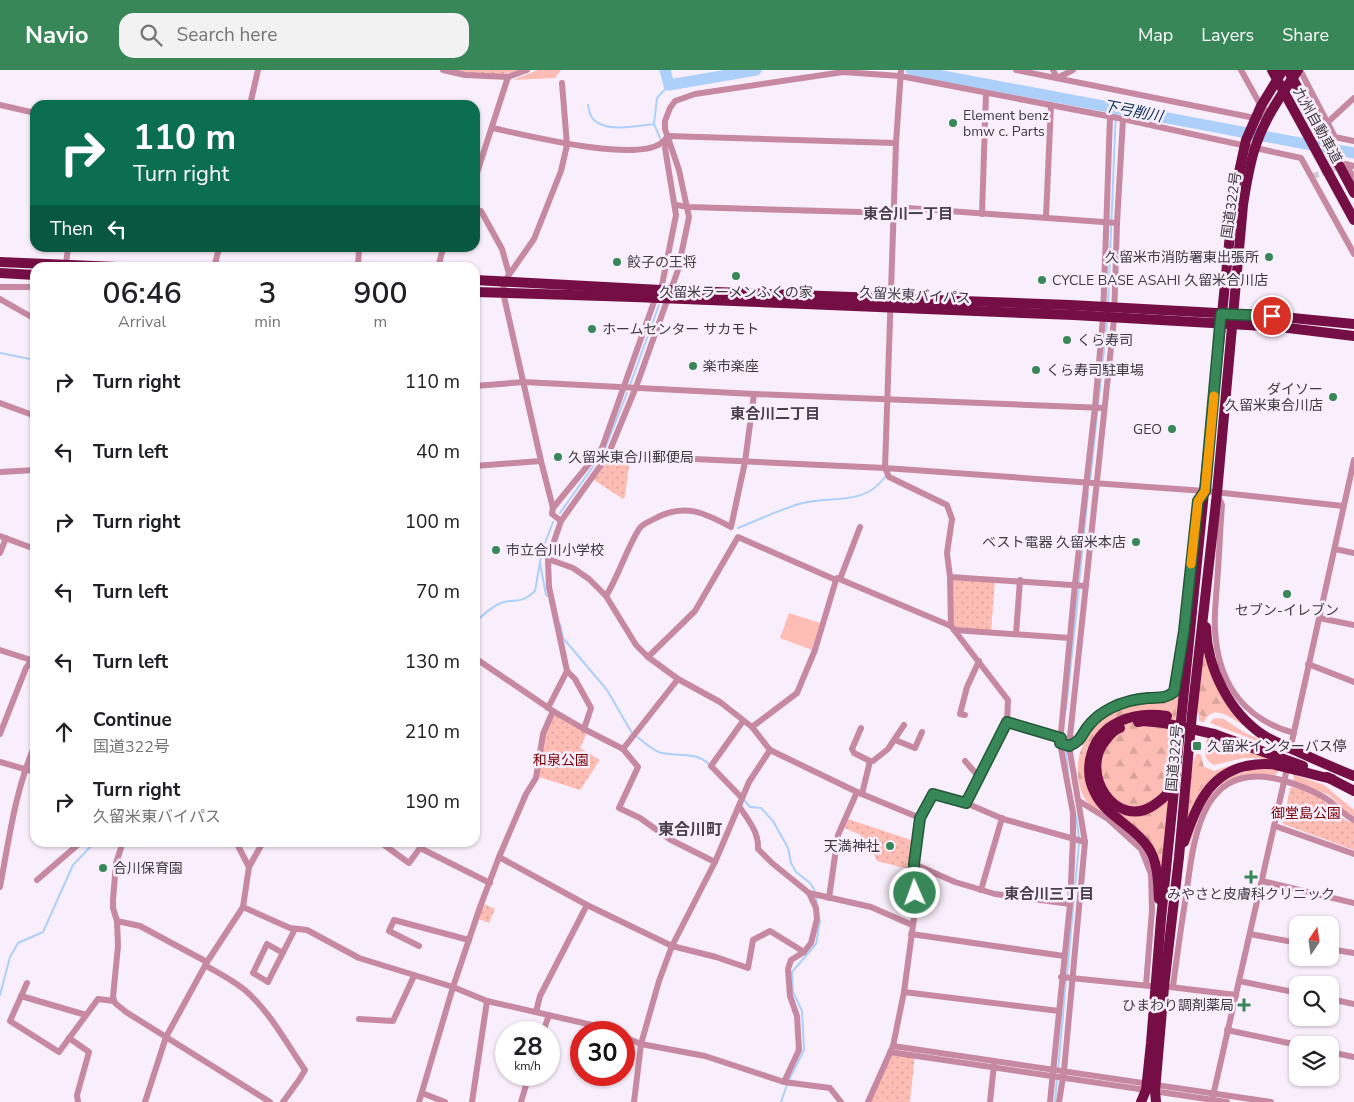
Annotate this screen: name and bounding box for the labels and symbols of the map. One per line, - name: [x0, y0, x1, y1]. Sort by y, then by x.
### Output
- street label: 九州自動車道: [1289, 84, 1346, 167]
- water label: 下弓削川: [1102, 95, 1166, 127]
- place label: Element benz bmw c. Parts: [963, 106, 1049, 141]
- marker: Element benz bmw c. Parts: [947, 117, 959, 129]
- street label: 国道322号: [1217, 170, 1246, 240]
- district label: 東合川一丁目: [863, 204, 953, 224]
- place label: 久留米市消防署東出張所: [1105, 248, 1259, 267]
- marker: 久留米市消防署東出張所: [1263, 251, 1275, 263]
- place label: 餃子の王将: [627, 253, 697, 272]
- marker: 餃子の王将: [611, 256, 623, 268]
- marker: 久留米ラーメンふくの家: [730, 270, 742, 282]
- place label: CYCLE BASE ASAHI 久留米合川店: [1052, 271, 1268, 290]
- marker: CYCLE BASE ASAHI 久留米合川店: [1036, 274, 1048, 286]
- place label: 久留米ラーメンふくの家: [659, 283, 813, 302]
- street label: 久留米東バイパス: [859, 283, 971, 308]
- pin: [1251, 295, 1293, 337]
- place label: ホームセンター サカモト: [602, 320, 759, 339]
- marker: ホームセンター サカモト: [586, 323, 598, 335]
- place label: くら寿司: [1077, 331, 1133, 350]
- marker: くら寿司: [1061, 334, 1073, 346]
- place label: 楽市楽座: [703, 357, 759, 376]
- marker: 楽市楽座: [687, 360, 699, 372]
- place label: くら寿司駐車場: [1046, 361, 1144, 380]
- marker: くら寿司駐車場: [1030, 364, 1042, 376]
- place label: ダイソー 久留米東合川店: [1225, 380, 1323, 415]
- marker: ダイソー 久留米東合川店: [1327, 391, 1339, 403]
- district label: 東合川二丁目: [730, 404, 820, 424]
- place label: GEO: [1133, 420, 1162, 439]
- marker: GEO: [1166, 423, 1178, 435]
- place label: 久留米東合川郵便局: [568, 448, 694, 467]
- marker: 久留米東合川郵便局: [552, 451, 564, 463]
- place label: ベスト電器 久留米本店: [982, 533, 1126, 552]
- marker: ベスト電器 久留米本店: [1130, 536, 1142, 548]
- place label: 市立合川小学校: [506, 541, 604, 560]
- marker: 市立合川小学校: [490, 544, 502, 556]
- marker: セブン-イレブン: [1281, 588, 1293, 600]
- place label: セブン-イレブン: [1235, 601, 1339, 620]
- street label: 国道322号: [1162, 724, 1187, 792]
- place label: 久留米インターバス停: [1207, 737, 1347, 756]
- marker: 久留米インターバス停: [1191, 740, 1203, 752]
- park label: 和泉公園: [533, 751, 589, 770]
- park label: 御堂島公園: [1271, 804, 1341, 823]
- district label: 東合川町: [658, 819, 722, 841]
- place label: 天満神社: [824, 837, 880, 856]
- marker: 天満神社: [884, 840, 896, 852]
- place label: 合川保育園: [113, 859, 183, 878]
- marker: 合川保育園: [97, 862, 109, 874]
- position arrow: [888, 866, 940, 918]
- marker: みやさと皮膚科クリニック: [1244, 870, 1258, 884]
- district label: 東合川三丁目: [1004, 884, 1094, 904]
- place label: みやさと皮膚科クリニック: [1167, 885, 1335, 904]
- north arrow: [1289, 916, 1339, 966]
- place label: ひまわり調剤薬局: [1122, 996, 1234, 1015]
- marker: ひまわり調剤薬局: [1238, 999, 1250, 1011]
- speed limit sign: 30: [570, 1021, 635, 1086]

